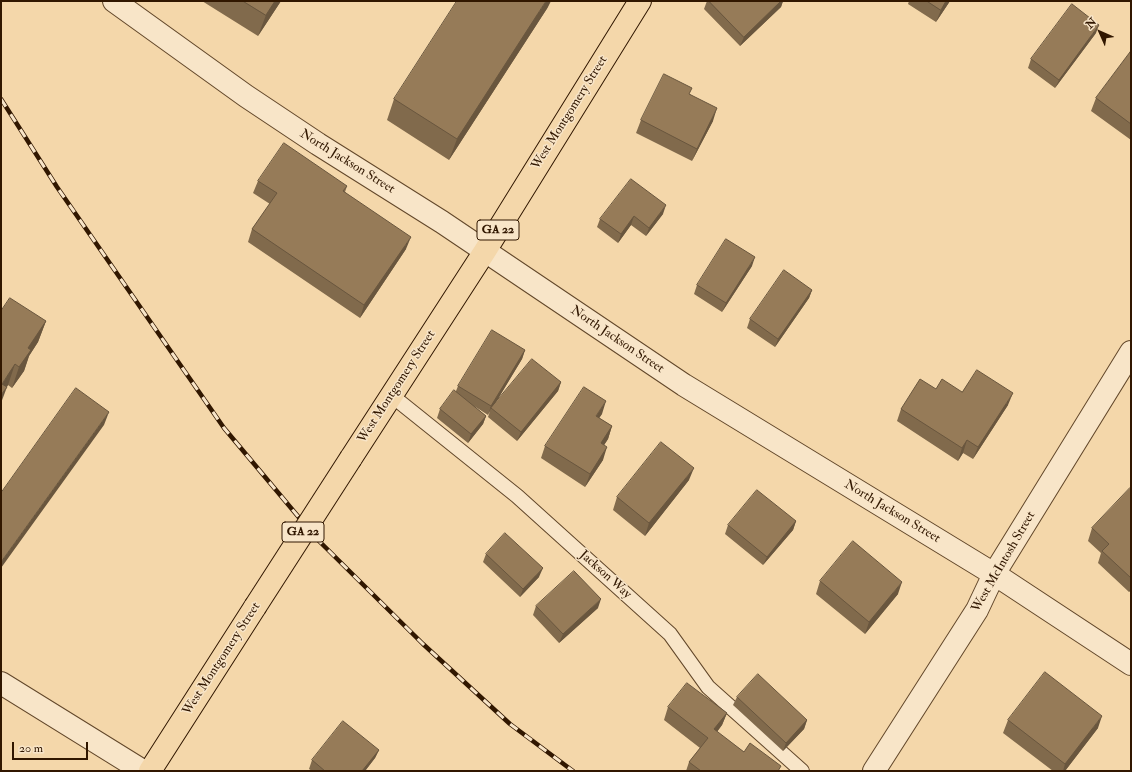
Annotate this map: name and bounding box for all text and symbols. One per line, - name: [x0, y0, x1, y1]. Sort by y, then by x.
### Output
- north arrow: [1080, 12, 1120, 52]
- text: N: [1083, 15, 1099, 31]
- street label: West Montgomery Street: [529, 53, 611, 173]
- street label: North Jackson Street: [296, 126, 398, 198]
- road number: GA 22: [477, 220, 519, 240]
- street label: North Jackson Street: [567, 303, 667, 377]
- street label: West Montgomery Street: [355, 328, 439, 446]
- street label: North Jackson Street: [841, 477, 943, 547]
- street label: West McIntosh Street: [969, 509, 1039, 615]
- road number: GA 22: [282, 522, 324, 542]
- street label: Jackson Way: [576, 548, 634, 602]
- street label: West Montgomery Street: [180, 600, 264, 718]
- scale bar: [14, 734, 90, 760]
- text: 20 m: [19, 741, 43, 756]

